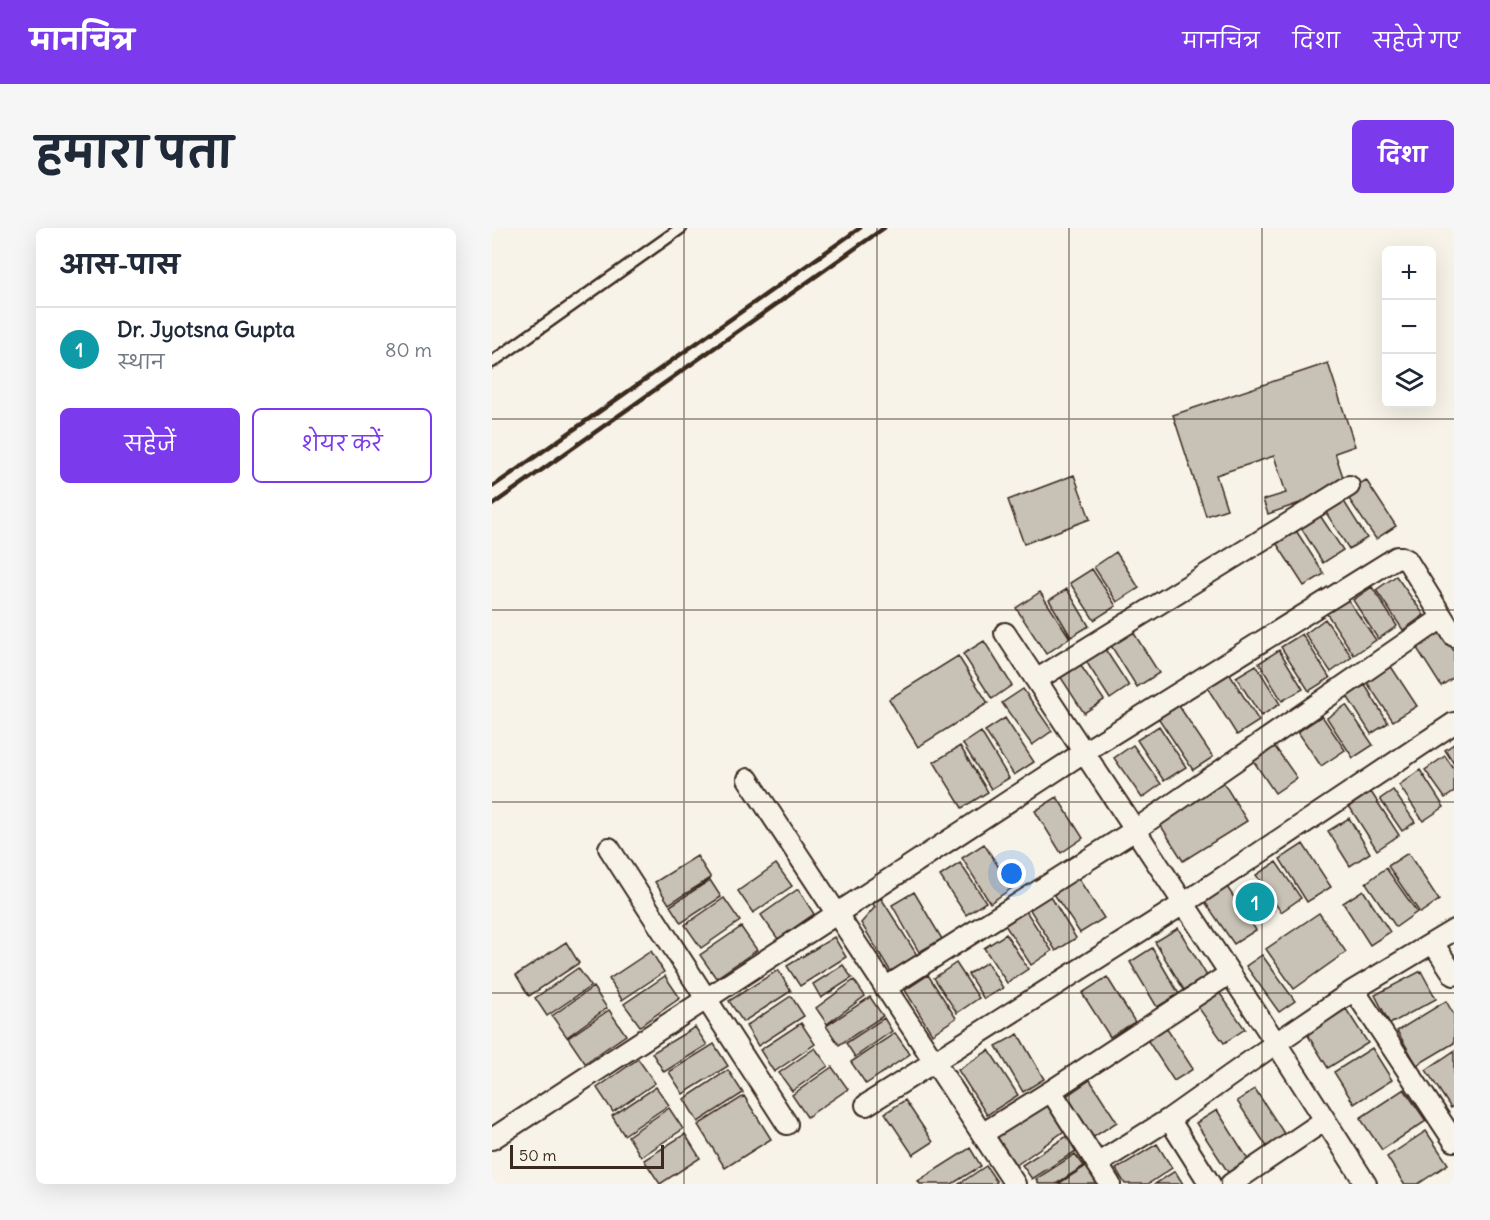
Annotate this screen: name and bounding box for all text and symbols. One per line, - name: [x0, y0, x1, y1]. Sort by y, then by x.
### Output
- text: मानचित्र: [30, 22, 134, 58]
- text: मानचित्र: [1182, 27, 1260, 54]
- text: दिशा: [1293, 27, 1340, 54]
- text: सहेजे गए: [1373, 27, 1460, 54]
- button: दिशा: [1352, 120, 1454, 193]
- text: हमारा पता: [36, 126, 233, 178]
- map controls: [1382, 246, 1436, 408]
- button: +: [1382, 246, 1436, 300]
- text: आस-पास: [60, 248, 180, 281]
- button: −: [1382, 300, 1436, 354]
- text: Dr. Jyotsna Gupta: [117, 315, 295, 343]
- text: 1: [76, 337, 83, 362]
- text: 80 m: [385, 337, 432, 362]
- text: स्थान: [117, 349, 164, 374]
- button: layers: [1382, 354, 1436, 408]
- button: सहेजें: [60, 408, 240, 483]
- button: शेयर करें: [252, 408, 432, 483]
- your location: [997, 859, 1026, 888]
- pin: 1: [1236, 880, 1275, 924]
- scale bar: [510, 1142, 664, 1170]
- text: 50 m: [519, 1145, 557, 1165]

